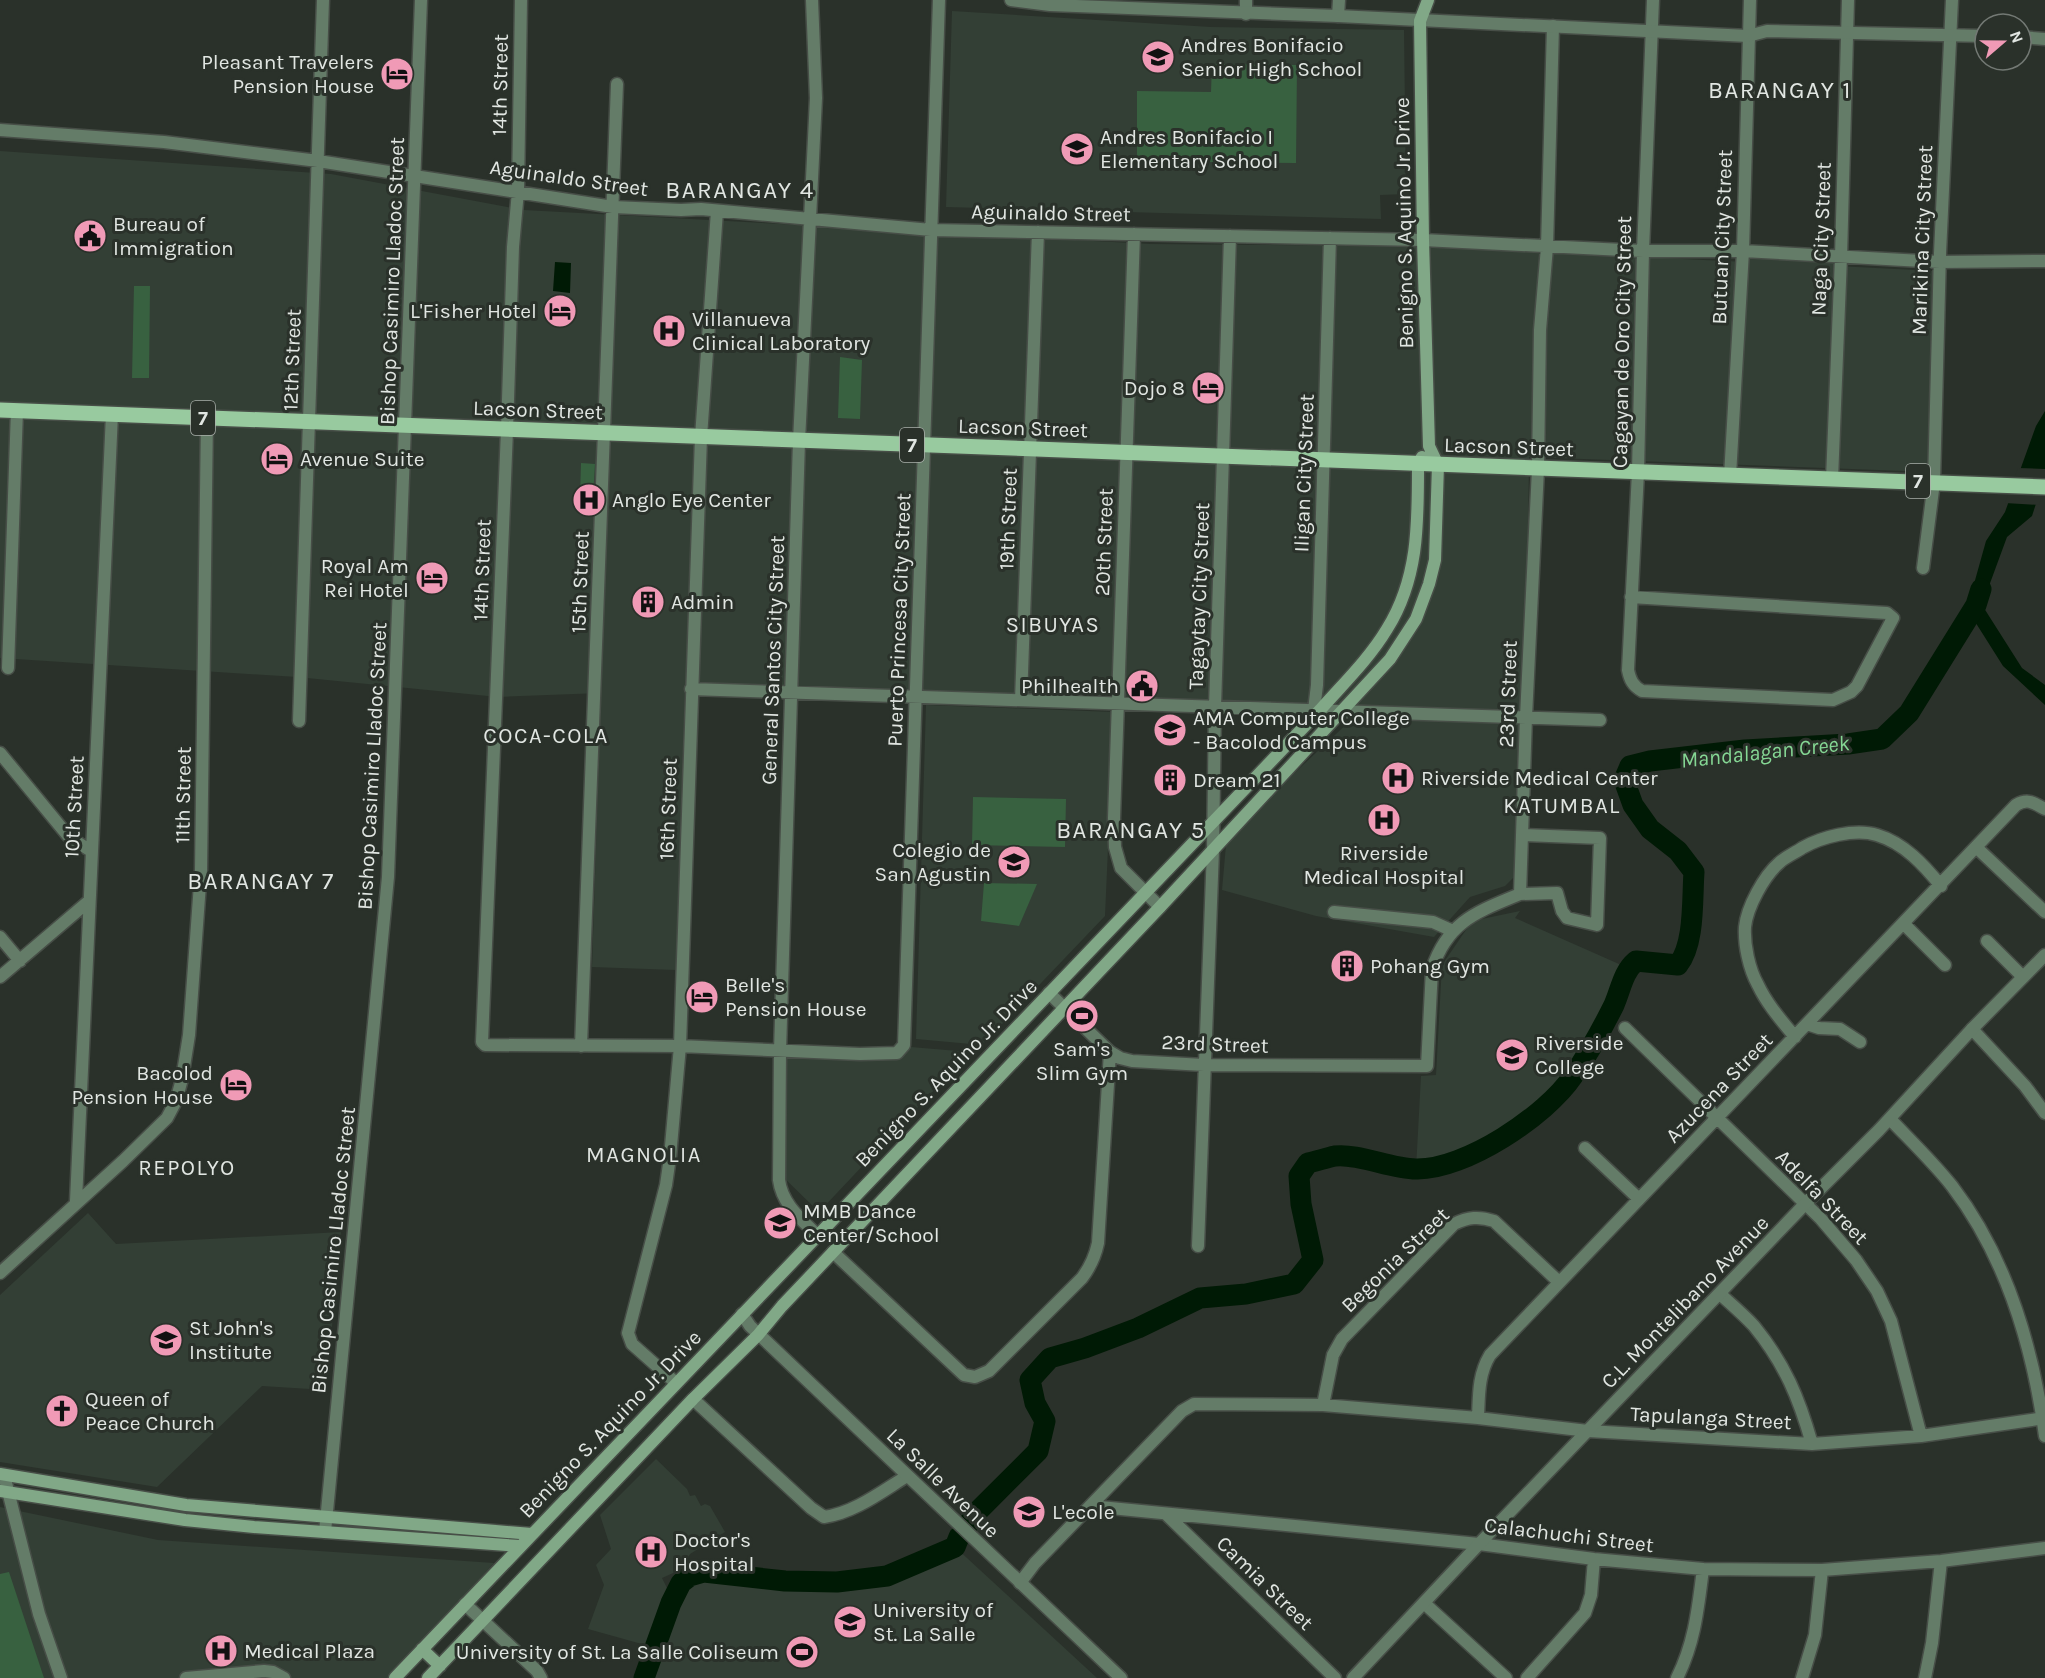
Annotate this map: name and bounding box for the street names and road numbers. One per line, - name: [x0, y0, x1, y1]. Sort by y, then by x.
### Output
- street label: 14th Street: [487, 34, 513, 136]
- street label: Benigno S. Aquino Jr. Drive: [1390, 97, 1418, 349]
- street label: Bishop Casimiro Lladoc Street: [375, 137, 409, 425]
- street label: Marikina City Street: [1907, 145, 1937, 335]
- street label: Butuan City Street: [1707, 149, 1737, 325]
- street label: Aguinaldo Street: [488, 155, 650, 201]
- street label: Naga City Street: [1806, 162, 1836, 316]
- street label: Aguinaldo Street: [971, 200, 1131, 226]
- street label: Cagayan de Oro City Street: [1608, 216, 1636, 468]
- street label: 12th Street: [278, 308, 306, 412]
- street label: Iligan City Street: [1289, 393, 1319, 553]
- street label: Lacson Street: [473, 396, 603, 424]
- road number: 7: [191, 401, 215, 435]
- street label: Lacson Street: [958, 414, 1088, 442]
- road number: 7: [900, 428, 924, 462]
- street label: Lacson Street: [1444, 433, 1574, 461]
- road number: 7: [1906, 464, 1930, 498]
- street label: 19th Street: [994, 467, 1022, 571]
- street label: 20th Street: [1090, 488, 1118, 596]
- street label: Puerto Princesa City Street: [883, 493, 915, 747]
- street label: Tagaytay City Street: [1184, 502, 1214, 690]
- street label: 14th Street: [468, 519, 496, 621]
- street label: 15th Street: [566, 531, 594, 633]
- street label: General Santos City Street: [757, 535, 789, 785]
- street label: Bishop Casimiro Lladoc Street: [352, 621, 392, 910]
- street label: 23rd Street: [1494, 640, 1522, 748]
- street label: 11th Street: [170, 746, 196, 844]
- street label: 10th Street: [59, 755, 89, 859]
- street label: 16th Street: [654, 757, 682, 860]
- street label: Benigno S. Aquino Jr. Drive: [850, 974, 1042, 1172]
- street label: Azucena Street: [1661, 1028, 1777, 1148]
- street label: 23rd Street: [1161, 1030, 1269, 1058]
- street label: Bishop Casimiro Lladoc Street: [306, 1105, 360, 1395]
- street label: Adelfa Street: [1771, 1145, 1873, 1249]
- street label: Begonia Street: [1336, 1203, 1454, 1317]
- street label: C.L. Montelibano Avenue: [1596, 1211, 1774, 1393]
- street label: Benigno S. Aquino Jr. Drive: [514, 1325, 706, 1523]
- street label: Tapulanga Street: [1630, 1402, 1792, 1434]
- street label: La Salle Avenue: [882, 1423, 1004, 1543]
- street label: Calachuchi Street: [1483, 1513, 1655, 1557]
- street label: Camia Street: [1212, 1531, 1318, 1635]

